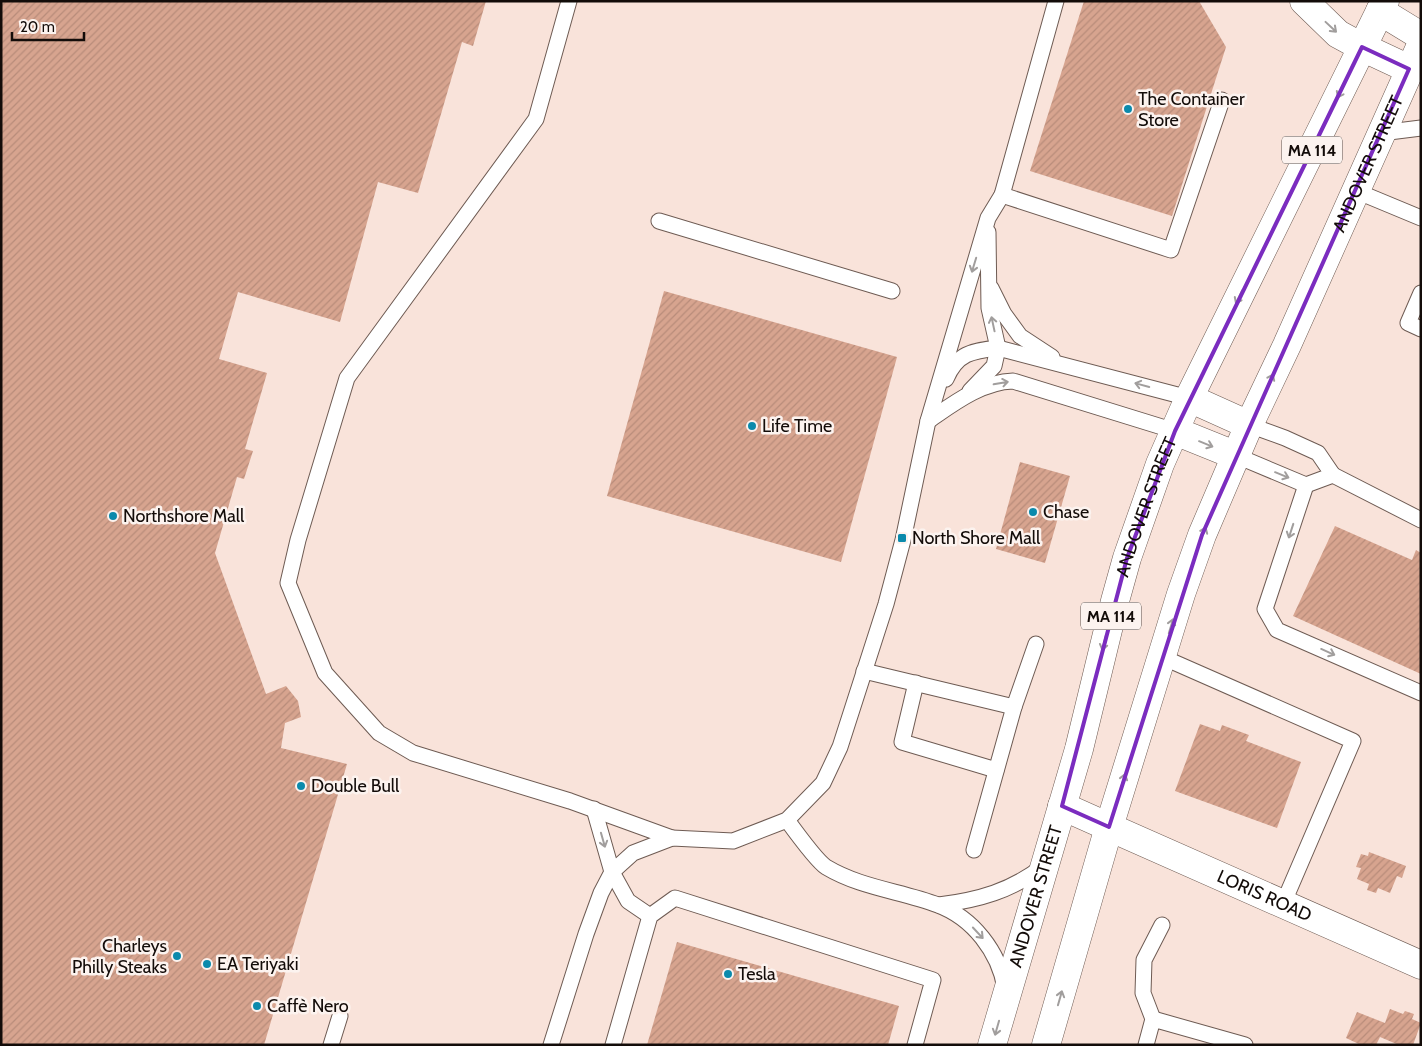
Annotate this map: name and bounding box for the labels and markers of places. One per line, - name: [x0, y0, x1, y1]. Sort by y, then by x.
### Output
- place label: The Container Store: [1138, 88, 1245, 131]
- marker: The Container Store: [1122, 103, 1134, 115]
- place label: Life Time: [762, 415, 832, 437]
- marker: Life Time: [746, 420, 758, 432]
- place label: Chase: [1043, 501, 1089, 523]
- place label: Northshore Mall: [123, 505, 245, 527]
- marker: Chase: [1027, 506, 1039, 518]
- marker: Northshore Mall: [107, 510, 119, 522]
- place label: North Shore Mall: [912, 527, 1041, 549]
- marker: North Shore Mall: [896, 532, 908, 544]
- place label: Double Bull: [311, 775, 400, 797]
- marker: Double Bull: [295, 780, 307, 792]
- place label: Charleys Philly Steaks: [72, 935, 167, 978]
- marker: Charleys Philly Steaks: [171, 950, 183, 962]
- place label: EA Teriyaki: [217, 953, 299, 975]
- marker: EA Teriyaki: [201, 958, 213, 970]
- place label: Tesla: [738, 963, 776, 985]
- marker: Tesla: [722, 968, 734, 980]
- place label: Caffè Nero: [267, 995, 349, 1017]
- marker: Caffè Nero: [251, 1000, 263, 1012]

